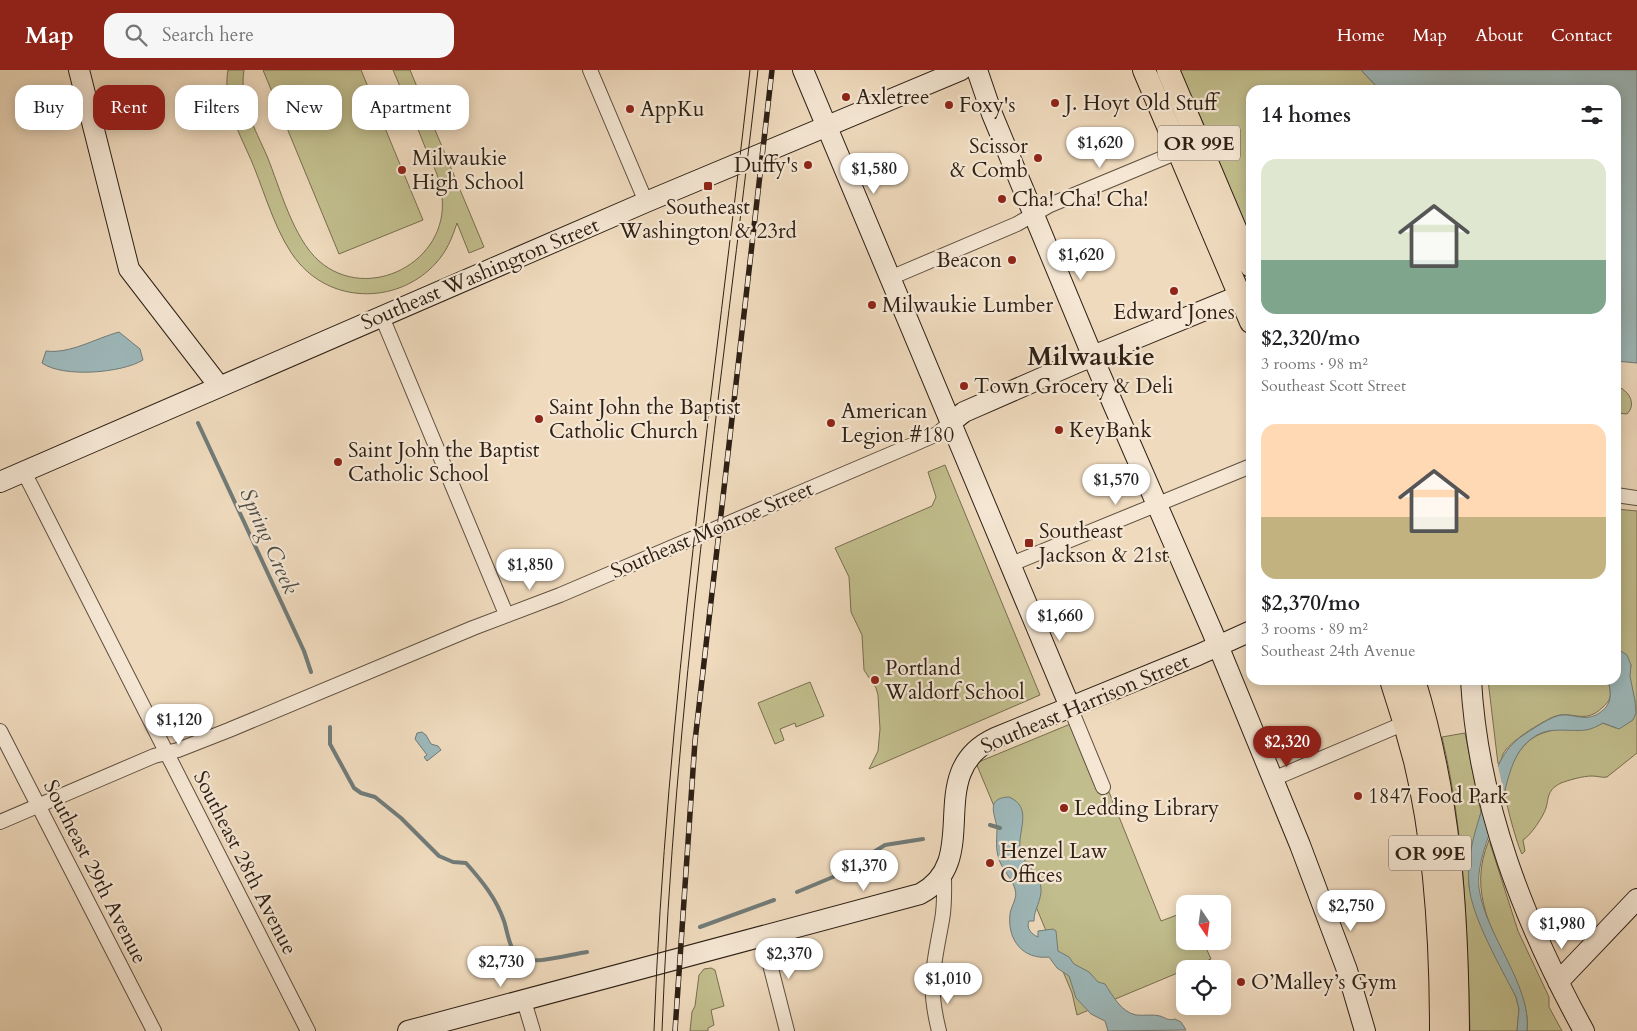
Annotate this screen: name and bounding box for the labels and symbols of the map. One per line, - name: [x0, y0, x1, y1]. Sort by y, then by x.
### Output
- place label: Axletree: [856, 83, 930, 112]
- place label: J. Hoyt Old Stuff: [1062, 89, 1220, 118]
- marker: Axletree: [840, 91, 852, 103]
- place label: Foxy's: [959, 91, 1016, 120]
- place label: AppKu: [640, 95, 704, 124]
- marker: J. Hoyt Old Stuff: [1049, 97, 1061, 109]
- marker: Foxy's: [943, 99, 955, 111]
- marker: AppKu: [624, 103, 636, 115]
- pin: $1,620: [1059, 126, 1141, 169]
- road number: OR 99E: [1158, 126, 1240, 160]
- place label: Scissor & Comb: [950, 132, 1028, 185]
- place label: Milwaukie High School: [412, 144, 524, 197]
- place label: Duffy's: [734, 151, 798, 180]
- pin: $1,580: [833, 152, 915, 195]
- marker: Scissor & Comb: [1032, 152, 1044, 164]
- marker: Duffy's: [802, 159, 814, 171]
- marker: Milwaukie High School: [396, 164, 408, 176]
- marker: Southeast Washington & 23rd: [702, 180, 714, 192]
- place label: Cha! Cha! Cha!: [1012, 185, 1148, 214]
- place label: Southeast Washington & 23rd: [618, 193, 797, 246]
- marker: Cha! Cha! Cha!: [996, 193, 1008, 205]
- street label: Southeast Washington Street: [357, 211, 604, 337]
- pin: $1,620: [1040, 238, 1122, 281]
- place label: Beacon: [936, 246, 1002, 275]
- marker: Beacon: [1006, 254, 1018, 266]
- marker: Edward Jones: [1168, 285, 1180, 297]
- place label: Milwaukie Lumber: [882, 291, 1054, 320]
- place label: Edward Jones: [1113, 298, 1235, 327]
- marker: Milwaukie Lumber: [866, 299, 878, 311]
- district label: Milwaukie: [1027, 339, 1155, 374]
- place label: Town Grocery & Deli: [974, 372, 1173, 401]
- marker: Town Grocery & Deli: [958, 380, 970, 392]
- place label: Saint John the Baptist Catholic Church: [549, 393, 741, 446]
- place label: American Legion #180: [841, 397, 954, 450]
- marker: Saint John the Baptist Catholic Church: [533, 413, 545, 425]
- place label: KeyBank: [1069, 416, 1153, 445]
- marker: American Legion #180: [825, 417, 837, 429]
- marker: KeyBank: [1053, 424, 1065, 436]
- place label: Saint John the Baptist Catholic School: [348, 436, 540, 489]
- marker: Saint John the Baptist Catholic School: [332, 456, 344, 468]
- pin: $1,570: [1075, 464, 1157, 506]
- street label: Southeast Monroe Street: [606, 474, 818, 586]
- water label: Spring Creek: [232, 483, 306, 599]
- place label: Southeast Jackson & 21st: [1036, 517, 1169, 570]
- marker: Southeast Jackson & 21st: [1023, 537, 1035, 549]
- pin: $1,850: [489, 548, 571, 591]
- pin: $1,660: [1019, 600, 1101, 642]
- street label: Southeast Harrison Street: [976, 647, 1194, 761]
- place label: Portland Waldorf School: [884, 654, 1025, 707]
- marker: Portland Waldorf School: [869, 674, 881, 686]
- pin: $1,120: [138, 704, 220, 746]
- pin: $2,320: [1246, 726, 1328, 768]
- street label: Southeast 28th Avenue: [186, 766, 304, 960]
- street label: Southeast 29th Avenue: [36, 775, 154, 969]
- place label: 1847 Food Park: [1368, 782, 1509, 811]
- marker: 1847 Food Park: [1352, 790, 1364, 802]
- place label: Ledding Library: [1074, 794, 1219, 823]
- marker: Ledding Library: [1058, 802, 1070, 814]
- road number: OR 99E: [1389, 836, 1471, 870]
- place label: Henzel Law Offices: [1000, 837, 1108, 890]
- pin: $1,370: [823, 850, 905, 892]
- marker: Henzel Law Offices: [984, 857, 996, 869]
- pin: $2,750: [1310, 890, 1392, 932]
- north arrow: [1176, 895, 1231, 950]
- pin: $1,980: [1521, 908, 1603, 950]
- pin: $2,370: [748, 938, 830, 980]
- pin: $2,730: [460, 946, 542, 988]
- pin: $1,010: [907, 962, 989, 1005]
- place label: O’Malley’s Gym: [1251, 968, 1397, 997]
- marker: O’Malley’s Gym: [1235, 976, 1247, 988]

